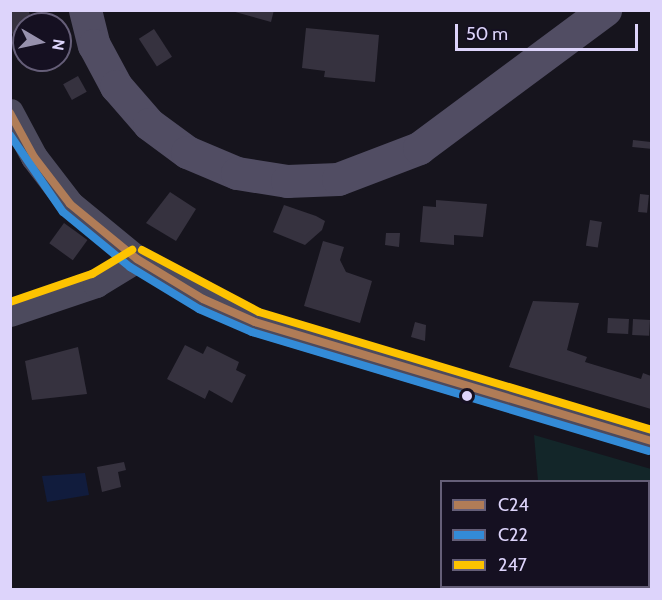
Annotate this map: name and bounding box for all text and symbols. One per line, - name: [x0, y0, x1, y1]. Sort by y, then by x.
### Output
- north arrow: [12, 12, 72, 72]
- scale bar: [458, 12, 641, 50]
- text: 50 m: [466, 23, 508, 45]
- text: N: [48, 38, 69, 52]
- unlabelled marker: [461, 390, 473, 402]
- legend: [440, 480, 650, 588]
- text: C24: [498, 494, 529, 516]
- text: C22: [498, 524, 528, 546]
- text: 247: [498, 554, 527, 576]

